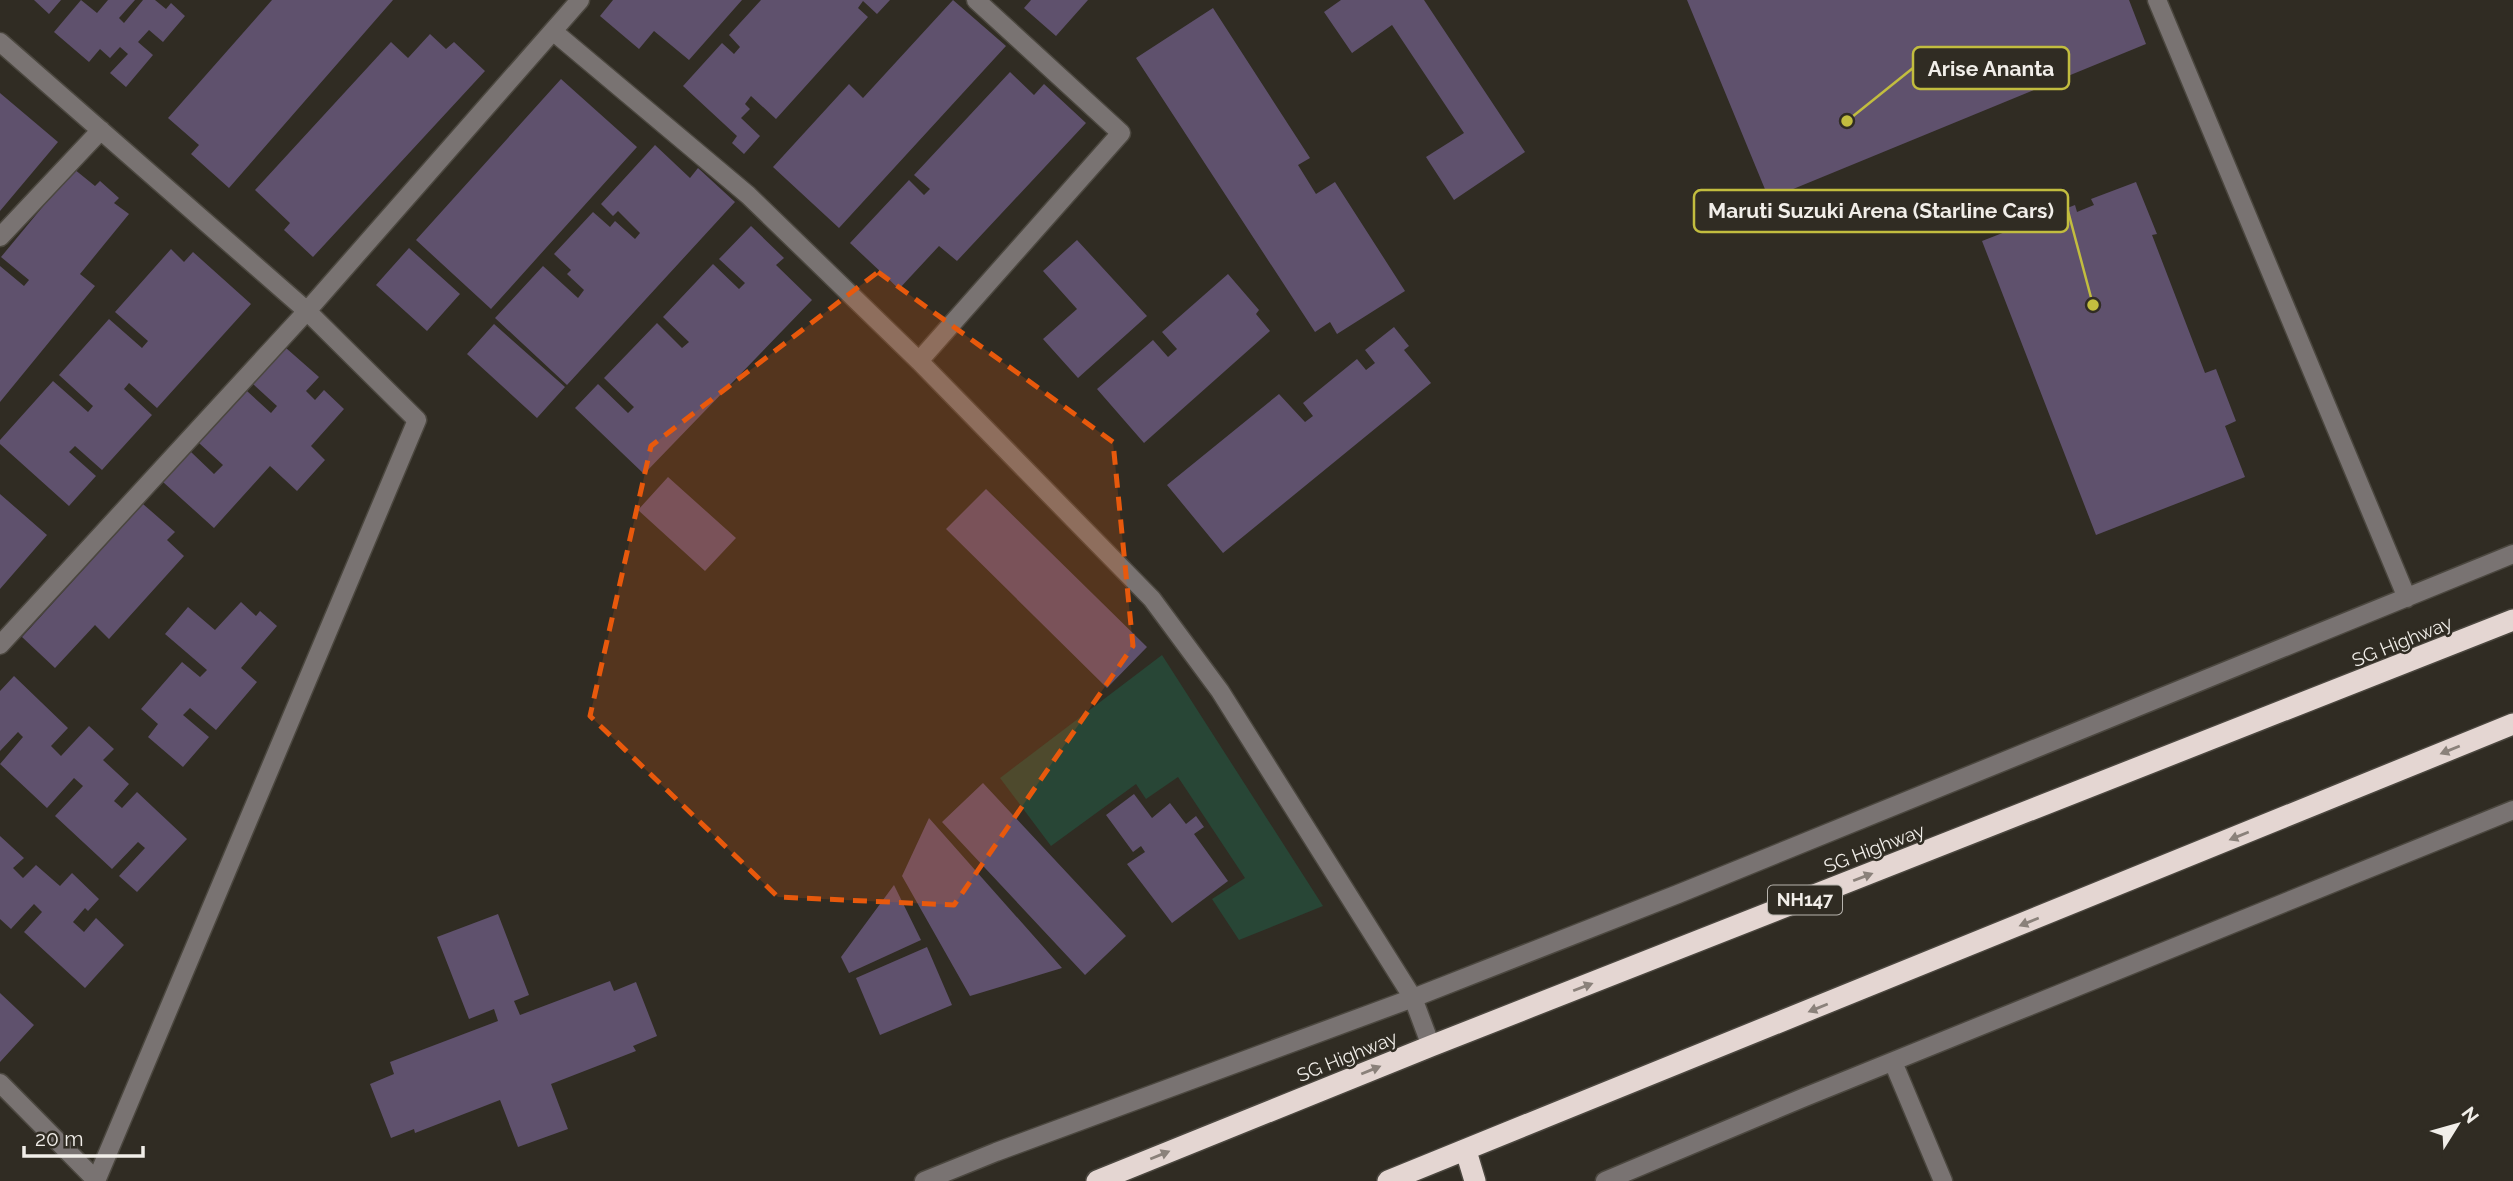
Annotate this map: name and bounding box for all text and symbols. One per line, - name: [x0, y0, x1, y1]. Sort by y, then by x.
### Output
- callout: Arise Ananta: [1913, 47, 2069, 89]
- text: Arise Ananta: [1928, 56, 2054, 81]
- callout: Maruti Suzuki Arena (Starline Cars): [1694, 190, 2068, 232]
- text: Maruti Suzuki Arena (Starline Cars): [1708, 198, 2054, 223]
- street label: SG Highway: [2349, 611, 2455, 671]
- one-way arrow: [2439, 744, 2460, 755]
- street label: SG Highway: [1820, 819, 1928, 877]
- one-way arrow: [2229, 831, 2250, 842]
- one-way arrow: [1852, 872, 1873, 883]
- road number: NH147: [1768, 886, 1842, 915]
- one-way arrow: [2018, 916, 2039, 927]
- one-way arrow: [1572, 981, 1593, 992]
- one-way arrow: [1807, 1002, 1828, 1013]
- street label: SG Highway: [1294, 1026, 1400, 1086]
- one-way arrow: [1361, 1065, 1382, 1076]
- north arrow: [2422, 1090, 2492, 1160]
- text: N: [2457, 1102, 2484, 1127]
- scale bar: [24, 1114, 144, 1158]
- text: 20 m: [35, 1126, 83, 1151]
- one-way arrow: [1150, 1150, 1171, 1161]

